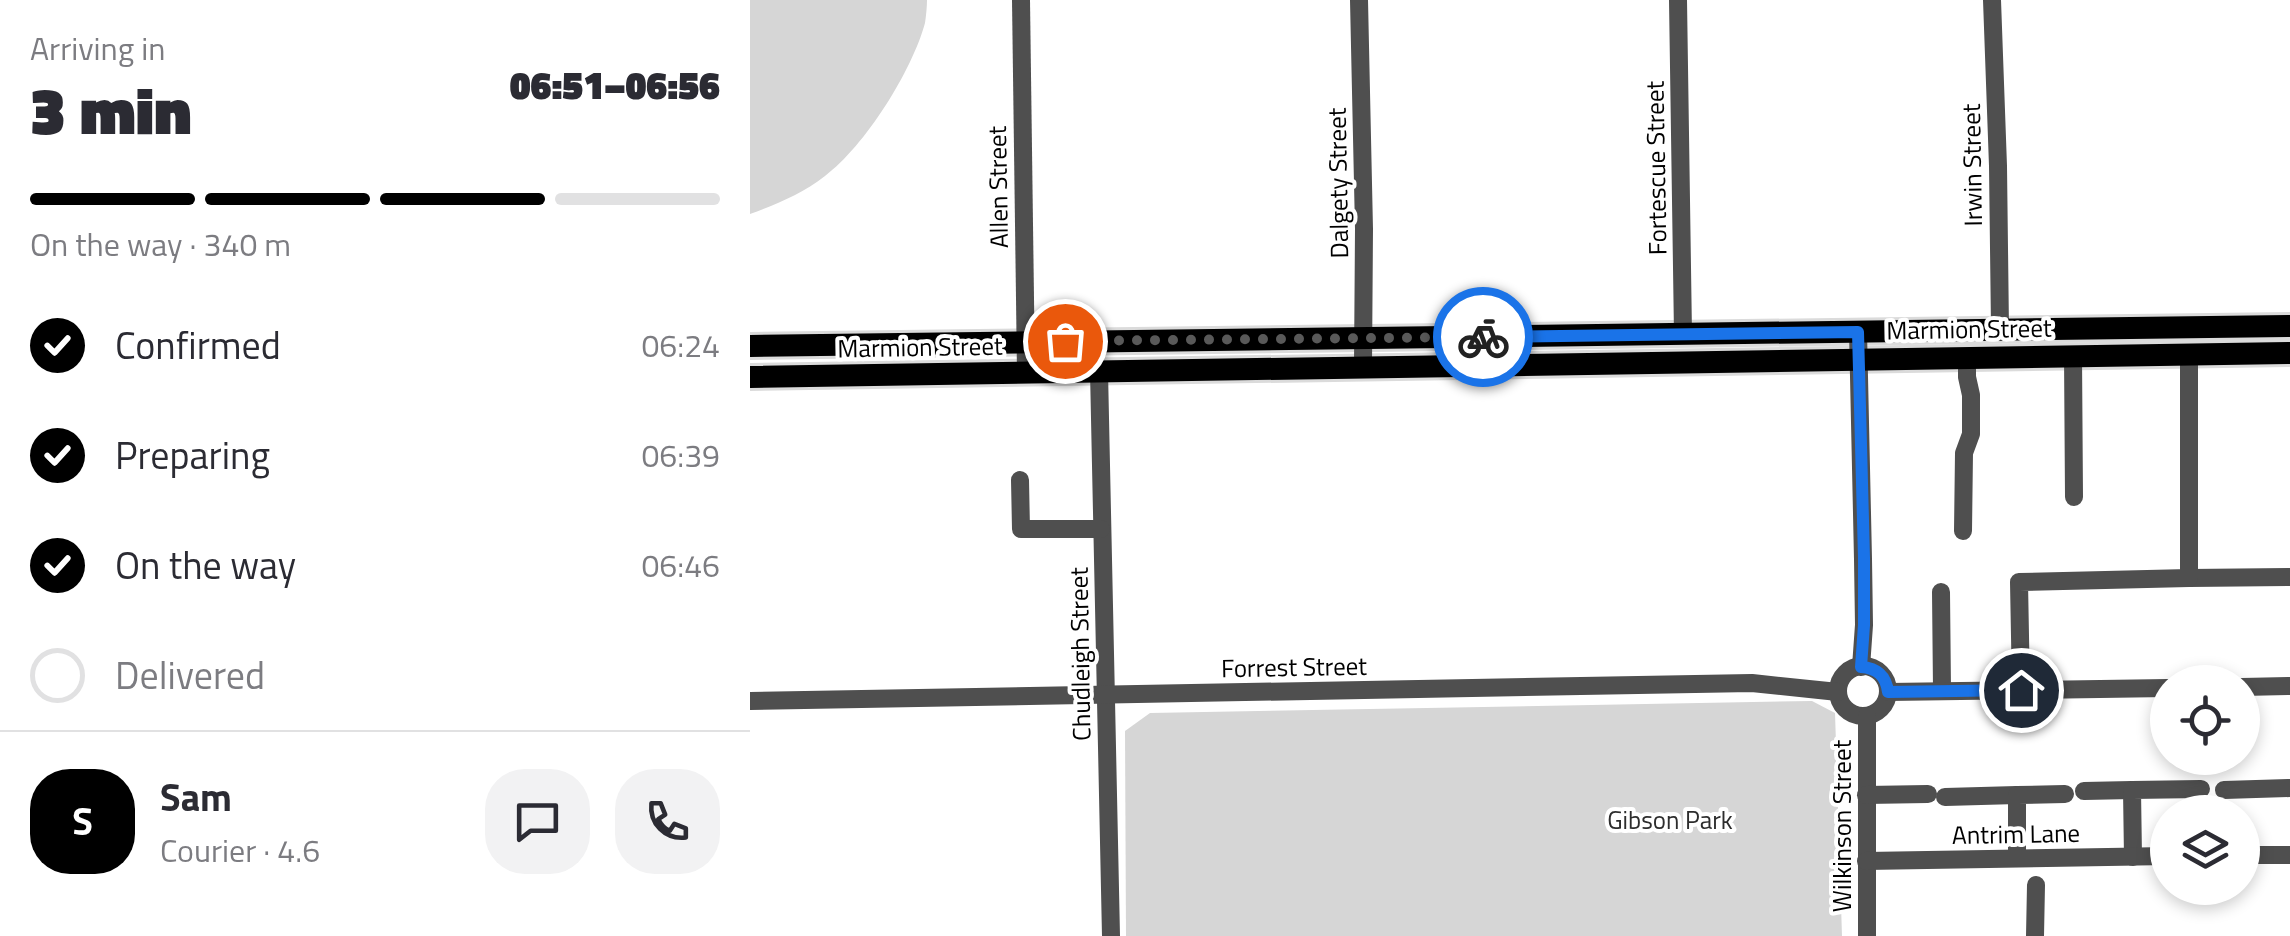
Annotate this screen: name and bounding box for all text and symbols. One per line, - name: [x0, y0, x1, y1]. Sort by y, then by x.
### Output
- text: Arriving in: [30, 24, 166, 72]
- text: 06:51–06:56: [510, 56, 720, 114]
- text: 3 min: [30, 60, 191, 159]
- street label: Fortescue Street: [1635, 80, 1677, 255]
- street label: Irwin Street: [1952, 103, 1992, 227]
- street label: Dalgety Street: [1318, 107, 1358, 259]
- street label: Allen Street: [978, 125, 1018, 249]
- text: On the way · 340 m: [30, 220, 291, 268]
- courier: [1433, 287, 1533, 387]
- pin: [1023, 299, 1108, 384]
- street label: Marmion Street: [1886, 309, 2052, 349]
- icon: bike: [1456, 310, 1511, 365]
- icon: bag: [1038, 314, 1093, 369]
- text: Confirmed: [115, 316, 281, 374]
- icon: check: [30, 318, 85, 373]
- text: 06:24: [641, 321, 720, 369]
- street label: Marmion Street: [837, 327, 1003, 367]
- text: Preparing: [115, 426, 270, 484]
- icon: check: [30, 428, 85, 483]
- text: 06:39: [641, 431, 720, 479]
- text: On the way: [115, 536, 296, 594]
- icon: check: [30, 538, 85, 593]
- text: 06:46: [641, 541, 720, 589]
- street label: Chudleigh Street: [1059, 567, 1101, 741]
- text: Delivered: [115, 646, 265, 704]
- street label: Forrest Street: [1221, 647, 1368, 687]
- pin: [1979, 648, 2064, 733]
- icon: home: [1994, 663, 2049, 718]
- map controls: [2150, 665, 2260, 905]
- button: locate: [2150, 665, 2260, 775]
- street label: Wilkinson Street: [1823, 740, 1861, 912]
- text: Sam: [160, 768, 232, 826]
- button: chat: [485, 769, 590, 874]
- button: phone: [615, 769, 720, 874]
- text: S: [72, 792, 93, 850]
- button: layers: [2150, 795, 2260, 905]
- park label: Gibson Park: [1607, 801, 1733, 839]
- street label: Antrim Lane: [1952, 814, 2080, 854]
- text: Courier · 4.6: [160, 826, 320, 874]

